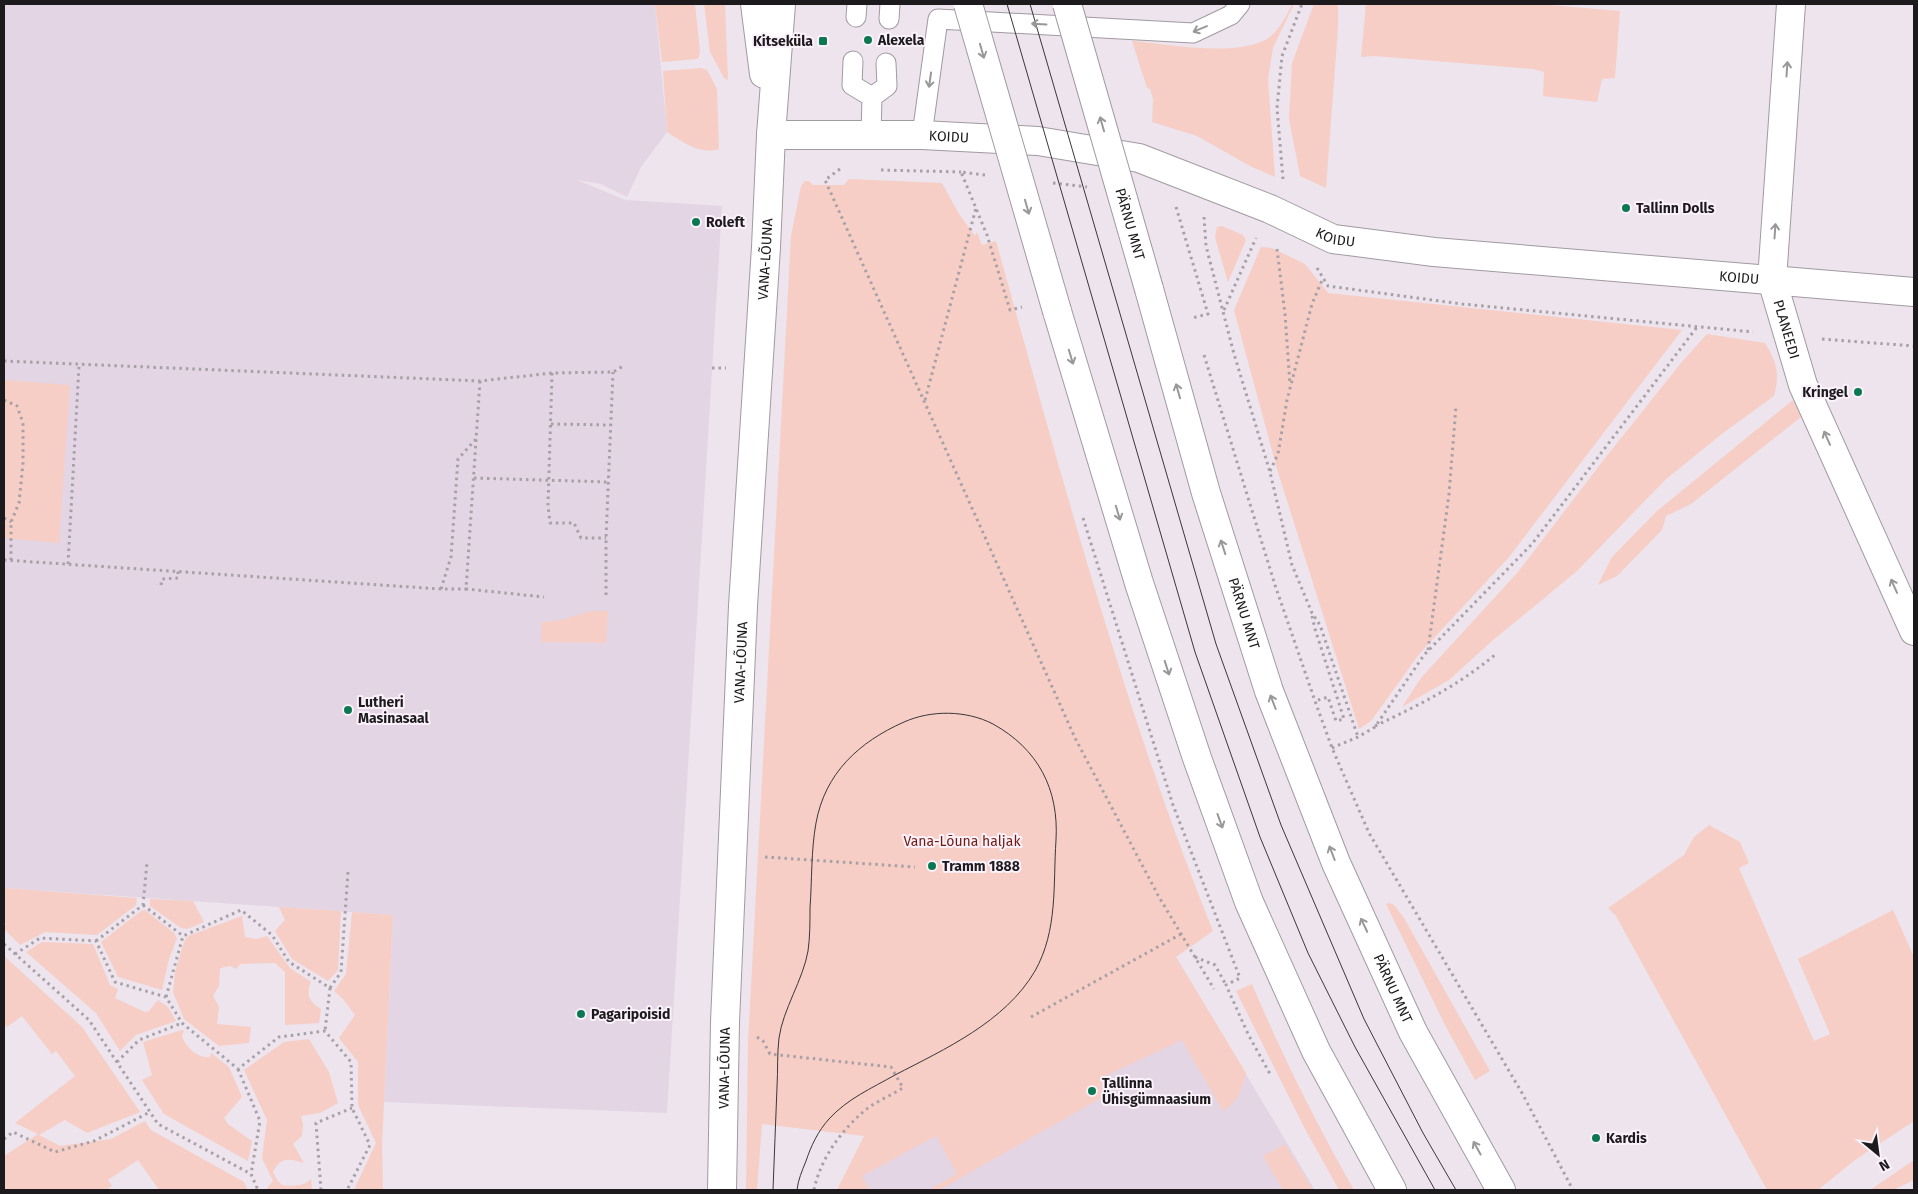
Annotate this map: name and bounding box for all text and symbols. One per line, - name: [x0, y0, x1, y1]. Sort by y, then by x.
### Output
- one-way arrow: [1031, 20, 1047, 29]
- one-way arrow: [1193, 25, 1208, 35]
- place label: Alexela: [877, 32, 925, 49]
- place label: Kitseküla: [753, 33, 813, 50]
- marker: Alexela: [862, 34, 874, 46]
- marker: Kitseküla: [817, 35, 829, 47]
- one-way arrow: [977, 42, 987, 58]
- one-way arrow: [1782, 61, 1791, 77]
- one-way arrow: [925, 72, 935, 88]
- one-way arrow: [1096, 117, 1106, 133]
- street label: KOIDU: [928, 127, 969, 146]
- street label: PÄRNU MNT: [1112, 186, 1149, 263]
- one-way arrow: [1022, 198, 1032, 214]
- place label: Tallinn Dolls: [1636, 200, 1715, 217]
- marker: Tallinn Dolls: [1620, 202, 1632, 214]
- place label: Roleft: [706, 214, 745, 231]
- marker: Roleft: [690, 216, 702, 228]
- street label: VANA-LÕUNA: [754, 218, 776, 300]
- one-way arrow: [1770, 223, 1780, 239]
- street label: KOIDU: [1313, 224, 1356, 250]
- street label: KOIDU: [1718, 267, 1760, 288]
- street label: PLANEEDI: [1770, 298, 1803, 361]
- one-way arrow: [1066, 349, 1076, 365]
- one-way arrow: [1172, 384, 1182, 400]
- place label: Kringel: [1802, 384, 1849, 401]
- marker: Kringel: [1852, 386, 1864, 398]
- one-way arrow: [1822, 431, 1832, 446]
- one-way arrow: [1113, 505, 1123, 521]
- one-way arrow: [1218, 539, 1228, 555]
- street label: PÄRNU MNT: [1225, 575, 1264, 652]
- one-way arrow: [1889, 579, 1899, 594]
- street label: VANA-LÕUNA: [730, 621, 751, 704]
- one-way arrow: [1163, 659, 1172, 675]
- place label: Lutheri Masinasaal: [358, 694, 430, 727]
- one-way arrow: [1268, 695, 1278, 710]
- marker: Lutheri Masinasaal: [342, 704, 354, 716]
- one-way arrow: [1216, 813, 1225, 829]
- park label: Vana-Lõuna haljak: [903, 833, 1021, 850]
- one-way arrow: [1327, 846, 1336, 861]
- place label: Tramm 1888: [942, 858, 1020, 875]
- marker: Tramm 1888: [926, 860, 938, 872]
- one-way arrow: [1359, 918, 1369, 933]
- street label: PÄRNU MNT: [1370, 951, 1417, 1026]
- place label: Pagaripoisid: [591, 1006, 670, 1023]
- marker: Pagaripoisid: [575, 1008, 587, 1020]
- street label: VANA-LÕUNA: [715, 1027, 733, 1109]
- place label: Tallinna Ühisgümnaasium: [1102, 1075, 1211, 1108]
- marker: Tallinna Ühisgümnaasium: [1086, 1085, 1098, 1097]
- north arrow: [1853, 1129, 1903, 1179]
- place label: Kardis: [1606, 1130, 1647, 1147]
- marker: Kardis: [1590, 1132, 1602, 1144]
- one-way arrow: [1472, 1141, 1481, 1156]
- text: N: [1876, 1155, 1892, 1175]

